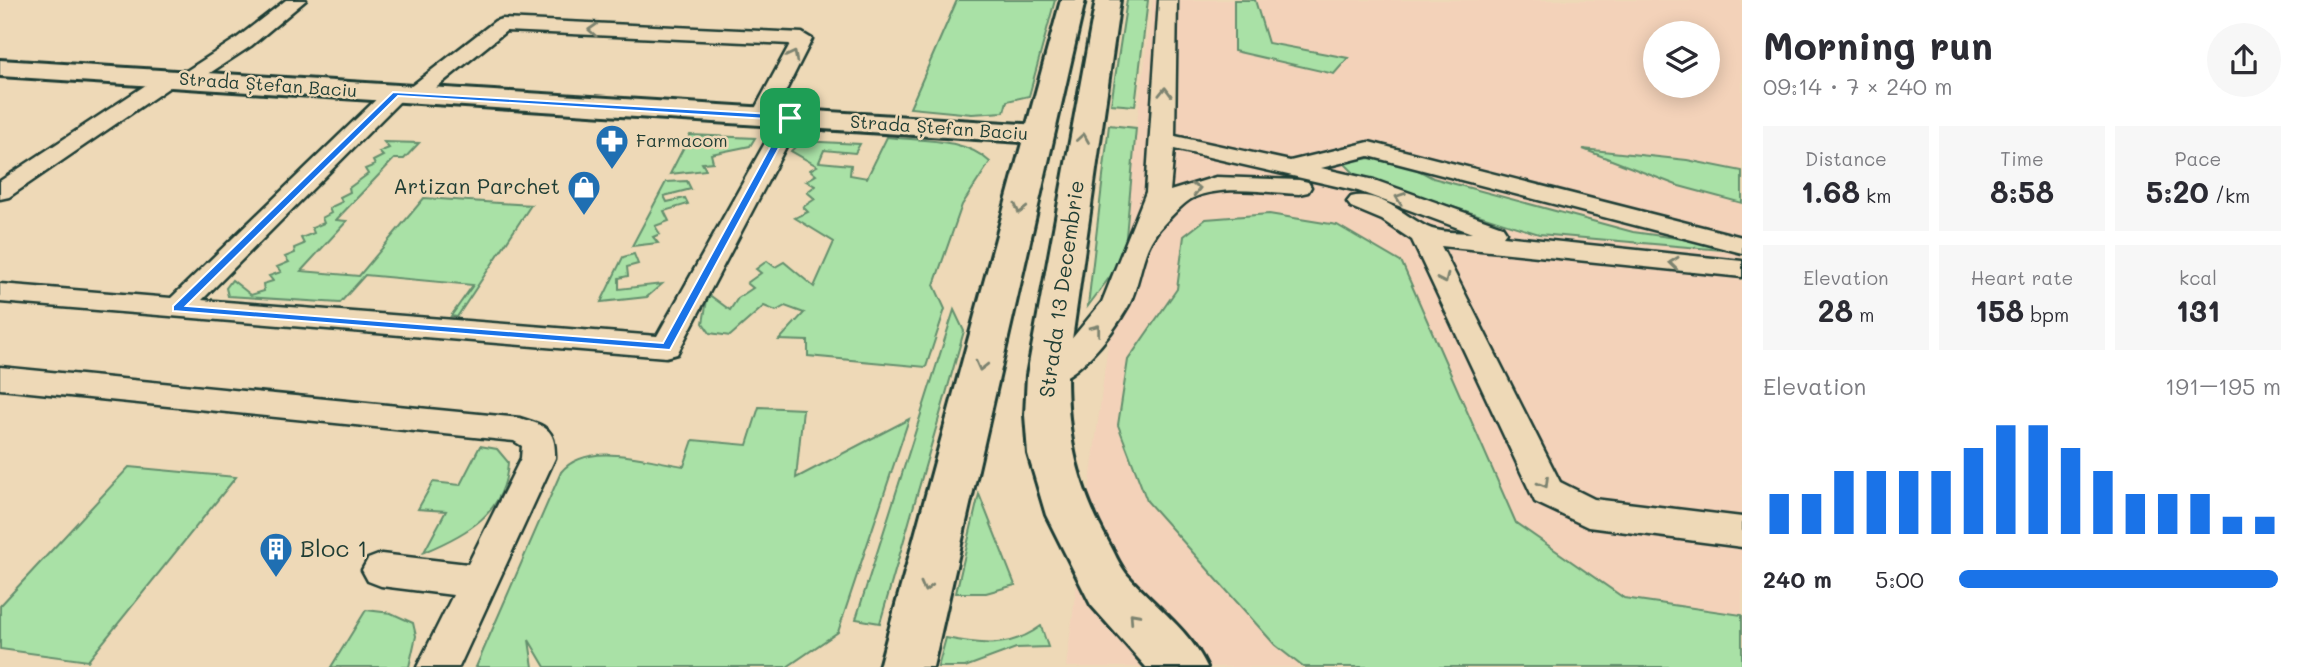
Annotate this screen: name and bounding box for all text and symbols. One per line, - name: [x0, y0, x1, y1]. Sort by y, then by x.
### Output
- text: Morning run: [1763, 20, 1993, 70]
- map controls: [1643, 21, 1720, 98]
- button: layers: [1643, 21, 1720, 98]
- one-way arrow: [587, 22, 598, 37]
- button: share: [2207, 23, 2281, 97]
- one-way arrow: [785, 51, 799, 63]
- street label: Strada Ștefan Baciu: [178, 66, 358, 102]
- text: 09:14 · 7 × 240 m: [1763, 71, 1953, 101]
- one-way arrow: [1157, 86, 1173, 96]
- pin: [760, 88, 820, 148]
- icon: arrive: [771, 99, 809, 137]
- street label: Strada Ștefan Baciu: [849, 109, 1029, 145]
- pharmacy icon: Farmacom: [593, 122, 631, 171]
- place label: Farmacom: [636, 128, 727, 152]
- one-way arrow: [1076, 132, 1091, 144]
- text: Distance: [1805, 146, 1887, 171]
- text: Time: [2000, 146, 2044, 171]
- text: Pace: [2175, 146, 2221, 171]
- shop icon: Artizan Parchet: [565, 168, 603, 217]
- text: 1.68: [1801, 171, 1860, 211]
- text: 8:58: [1990, 171, 2054, 211]
- text: 5:20: [2146, 171, 2209, 211]
- place label: Artizan Parchet: [393, 172, 560, 199]
- street label: Strada 13 Decembrie: [1032, 178, 1089, 399]
- one-way arrow: [1190, 183, 1202, 197]
- text: km: [1860, 183, 1891, 208]
- text: /km: [2209, 183, 2250, 208]
- one-way arrow: [1394, 192, 1406, 206]
- one-way arrow: [1014, 203, 1028, 215]
- one-way arrow: [1668, 255, 1680, 270]
- text: Elevation: [1803, 265, 1889, 290]
- text: Heart rate: [1971, 265, 2073, 290]
- text: kcal: [2179, 265, 2217, 290]
- one-way arrow: [1436, 272, 1450, 284]
- text: 28: [1818, 290, 1853, 330]
- text: 158: [1975, 290, 2024, 330]
- text: 131: [2176, 290, 2220, 330]
- text: m: [1853, 302, 1874, 327]
- text: bpm: [2024, 302, 2069, 327]
- one-way arrow: [1088, 324, 1101, 336]
- one-way arrow: [975, 360, 989, 372]
- text: Elevation: [1763, 371, 1866, 401]
- text: 191–195 m: [2165, 371, 2281, 401]
- one-way arrow: [1536, 475, 1549, 488]
- building icon: Bloc 1: [257, 530, 295, 579]
- place label: Bloc 1: [300, 532, 368, 563]
- text: 240 m: [1763, 564, 1832, 594]
- text: 5:00: [1875, 564, 1924, 594]
- one-way arrow: [920, 581, 934, 593]
- one-way arrow: [1129, 612, 1142, 625]

